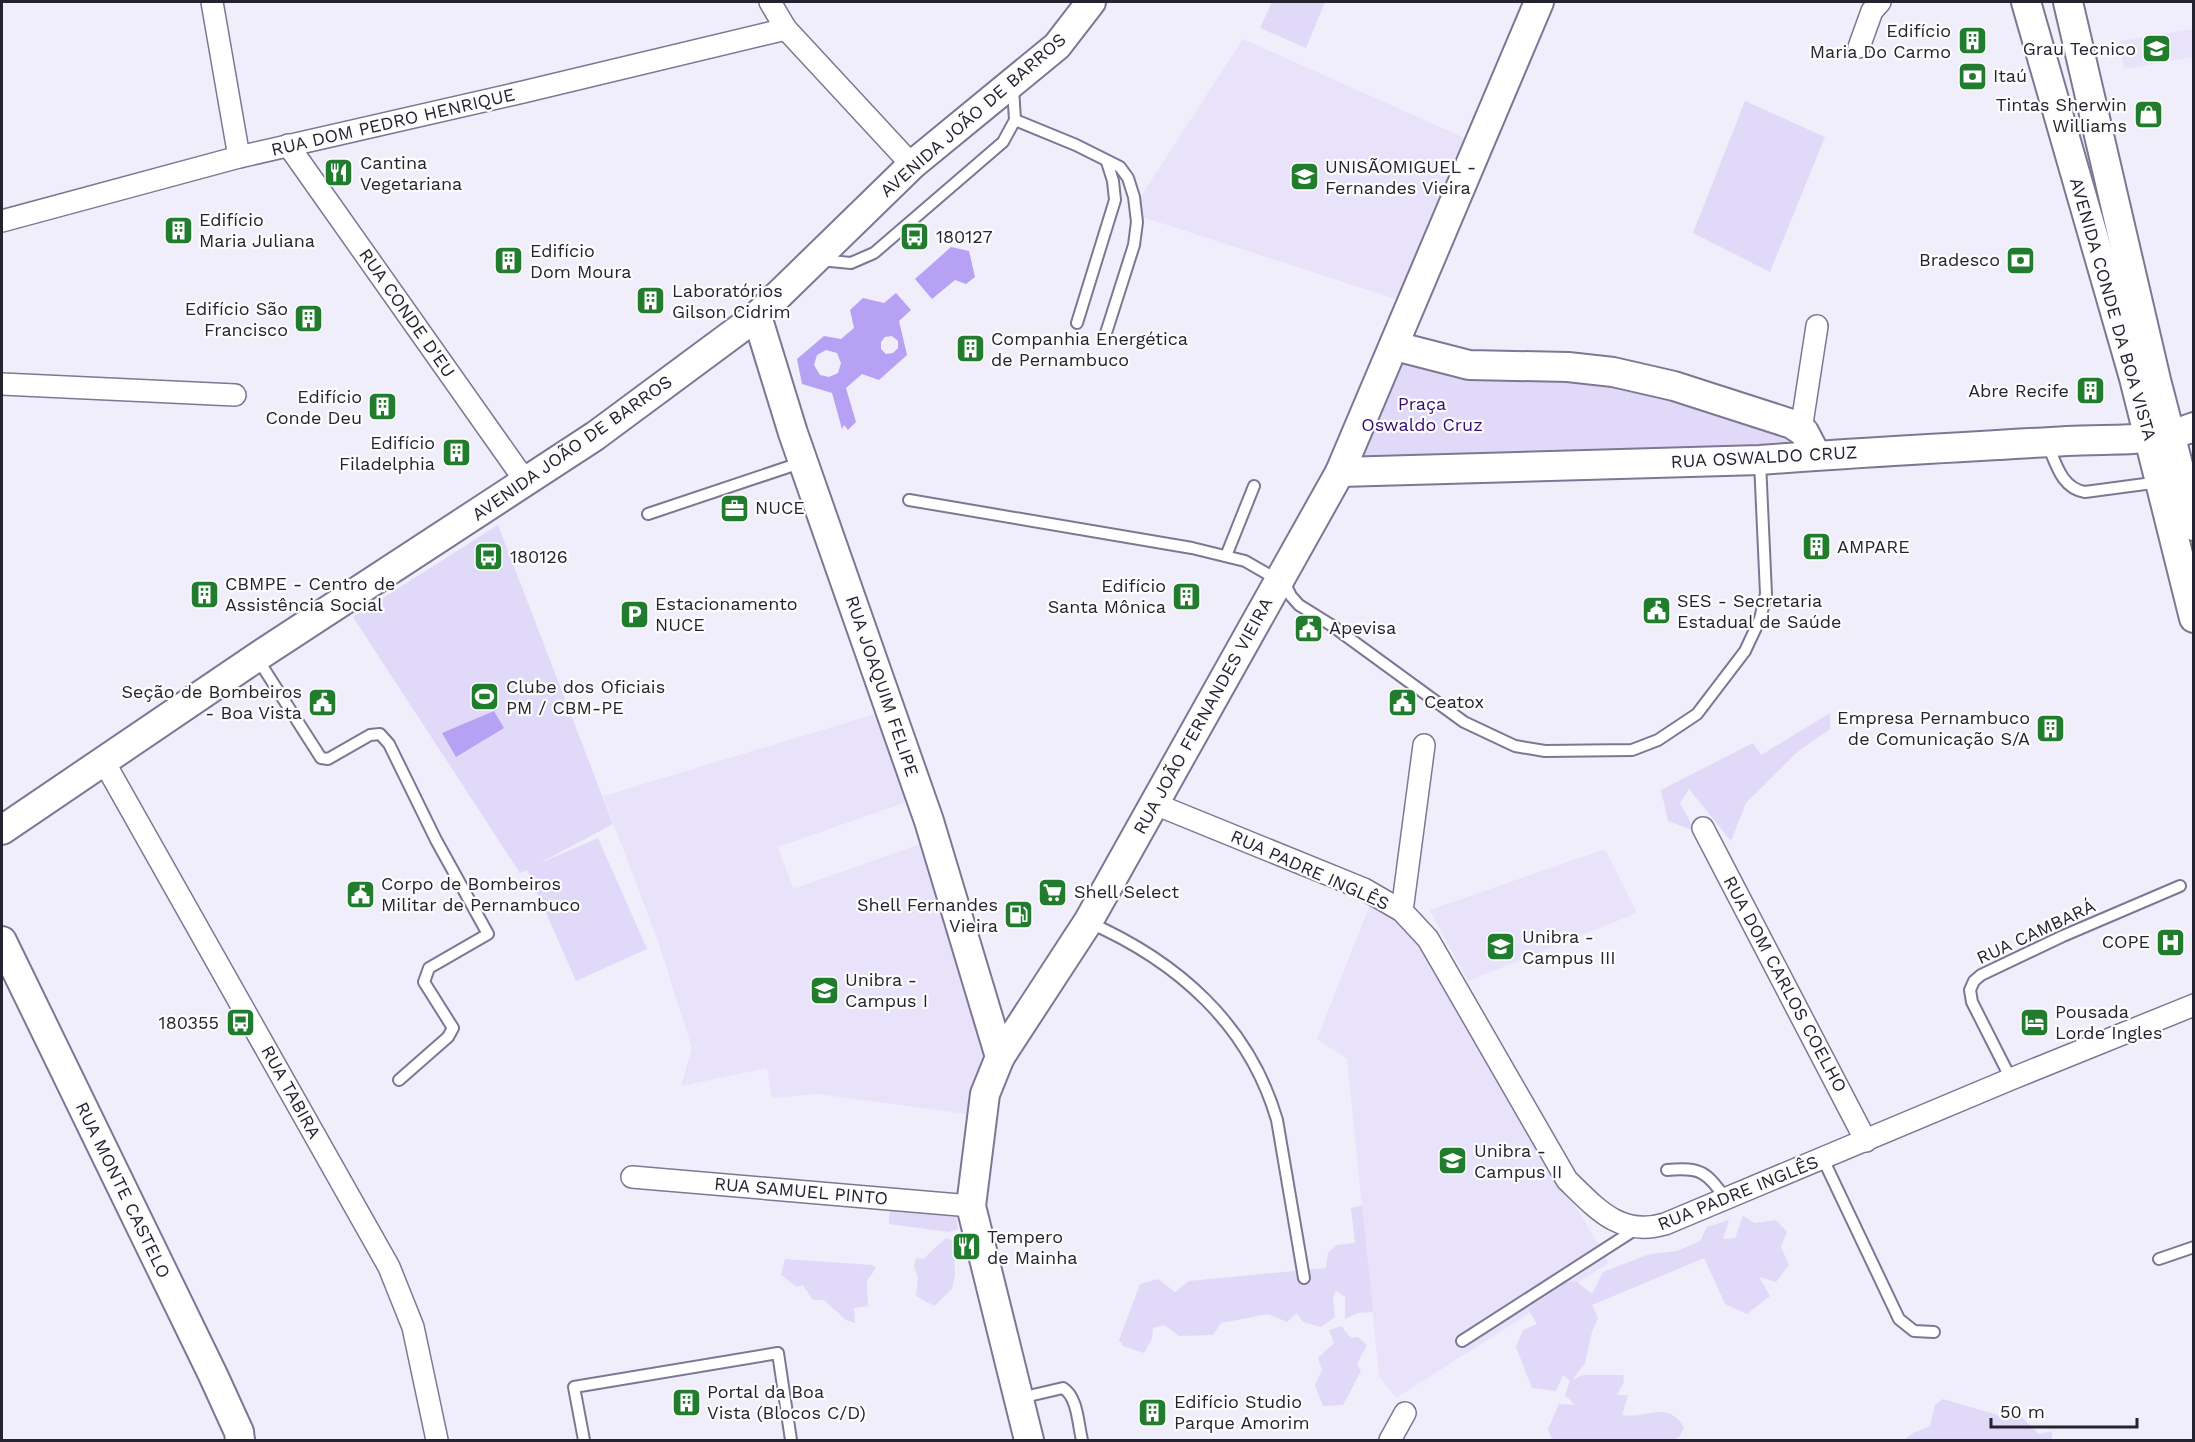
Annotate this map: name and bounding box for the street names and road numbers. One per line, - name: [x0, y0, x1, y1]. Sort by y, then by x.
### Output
- street label: AVENIDA JOÃO DE BARROS: [876, 28, 1070, 201]
- street label: RUA DOM PEDRO HENRIQUE: [269, 83, 517, 160]
- street label: AVENIDA CONDE DA BOA VISTA: [2066, 175, 2161, 443]
- street label: RUA CONDE D'EU: [355, 244, 460, 381]
- street label: AVENIDA JOÃO DE BARROS: [468, 370, 676, 525]
- street label: RUA OSWALDO CRUZ: [1670, 441, 1858, 472]
- street label: RUA JOAQUIM FELIPE: [842, 593, 923, 779]
- street label: RUA JOÃO FERNANDES VIEIRA: [1129, 594, 1277, 838]
- street label: RUA PADRE INGLÊS: [1228, 825, 1393, 914]
- street label: RUA DOM CARLOS COELHO: [1719, 872, 1852, 1096]
- street label: RUA CAMBARÁ: [1973, 895, 2099, 968]
- street label: RUA TABIRA: [257, 1042, 326, 1142]
- street label: RUA MONTE CASTELO: [72, 1098, 175, 1281]
- street label: RUA PADRE INGLÊS: [1654, 1151, 1821, 1234]
- street label: RUA SAMUEL PINTO: [713, 1172, 889, 1209]

